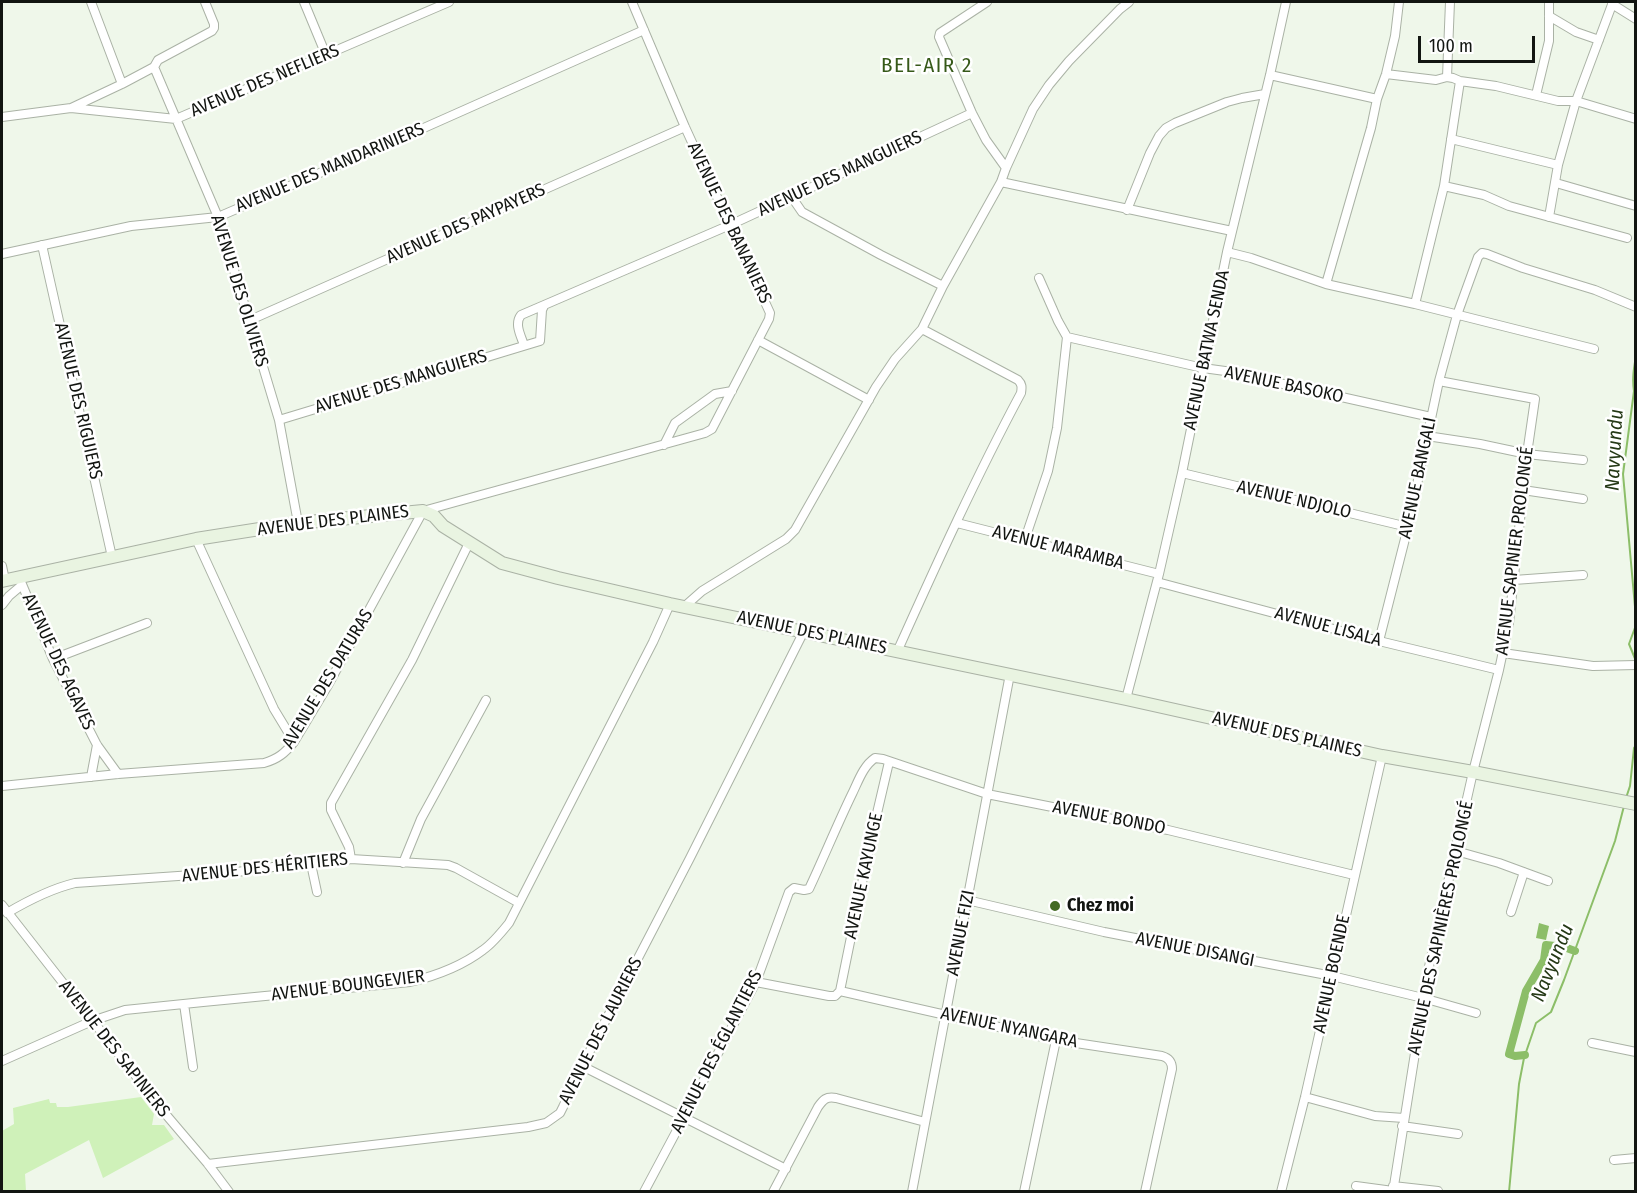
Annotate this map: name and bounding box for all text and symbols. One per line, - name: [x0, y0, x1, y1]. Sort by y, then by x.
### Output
- scale bar: [1421, 24, 1538, 62]
- text: 100 m: [1429, 35, 1473, 57]
- street label: AVENUE DES NEFLIERS: [187, 40, 343, 122]
- district label: BEL-AIR 2: [881, 53, 973, 79]
- street label: AVENUE DES MANDARINIERS: [232, 118, 428, 218]
- street label: AVENUE DES MANGUIERS: [754, 126, 926, 222]
- street label: AVENUE DES BANANIERS: [682, 139, 776, 307]
- street label: AVENUE DES PAYPAYERS: [383, 179, 549, 269]
- street label: AVENUE DES OLIVIERS: [206, 212, 272, 370]
- street label: AVENUE BATWA SENDA: [1180, 268, 1234, 432]
- street label: AVENUE DES RIGUIERS: [49, 321, 107, 481]
- street label: AVENUE DES MANGUIERS: [312, 346, 490, 418]
- street label: AVENUE BASOKO: [1223, 362, 1345, 408]
- water label: Navyundu: [1601, 408, 1629, 492]
- street label: AVENUE BANGALI: [1395, 415, 1441, 541]
- street label: AVENUE SAPINIER PROLONGÉ: [1491, 445, 1539, 657]
- street label: AVENUE NDJOLO: [1235, 476, 1353, 524]
- street label: AVENUE DES PLAINES: [256, 501, 410, 541]
- street label: AVENUE MARAMBA: [990, 521, 1126, 575]
- street label: AVENUE DES AGAVES: [17, 590, 99, 734]
- street label: AVENUE LISALA: [1272, 602, 1384, 652]
- street label: AVENUE DES DATURAS: [278, 605, 378, 753]
- street label: AVENUE DES PLAINES: [735, 607, 889, 659]
- street label: AVENUE DES PLAINES: [1210, 707, 1364, 763]
- street label: AVENUE BONDO: [1051, 796, 1167, 840]
- street label: AVENUE DES SAPINIÈRES PROLONGÉ: [1403, 799, 1479, 1057]
- street label: AVENUE KAYUNGE: [840, 811, 888, 941]
- street label: AVENUE DES HÉRITIERS: [181, 849, 349, 887]
- street label: AVENUE FIZI: [942, 888, 980, 978]
- place label: Chez moi: [1067, 895, 1134, 917]
- marker: Chez moi: [1048, 899, 1062, 913]
- street label: AVENUE BOENDE: [1309, 913, 1355, 1035]
- water label: Navyundu: [1527, 920, 1579, 1006]
- street label: AVENUE DISANGI: [1134, 928, 1256, 972]
- street label: AVENUE DES LAURIERS: [555, 954, 647, 1108]
- street label: AVENUE BOUNGEVIER: [270, 966, 426, 1006]
- street label: AVENUE DES ÉGLANTIERS: [667, 967, 767, 1137]
- street label: AVENUE DES SAPINIERS: [54, 976, 174, 1122]
- street label: AVENUE NYANGARA: [939, 1003, 1079, 1053]

